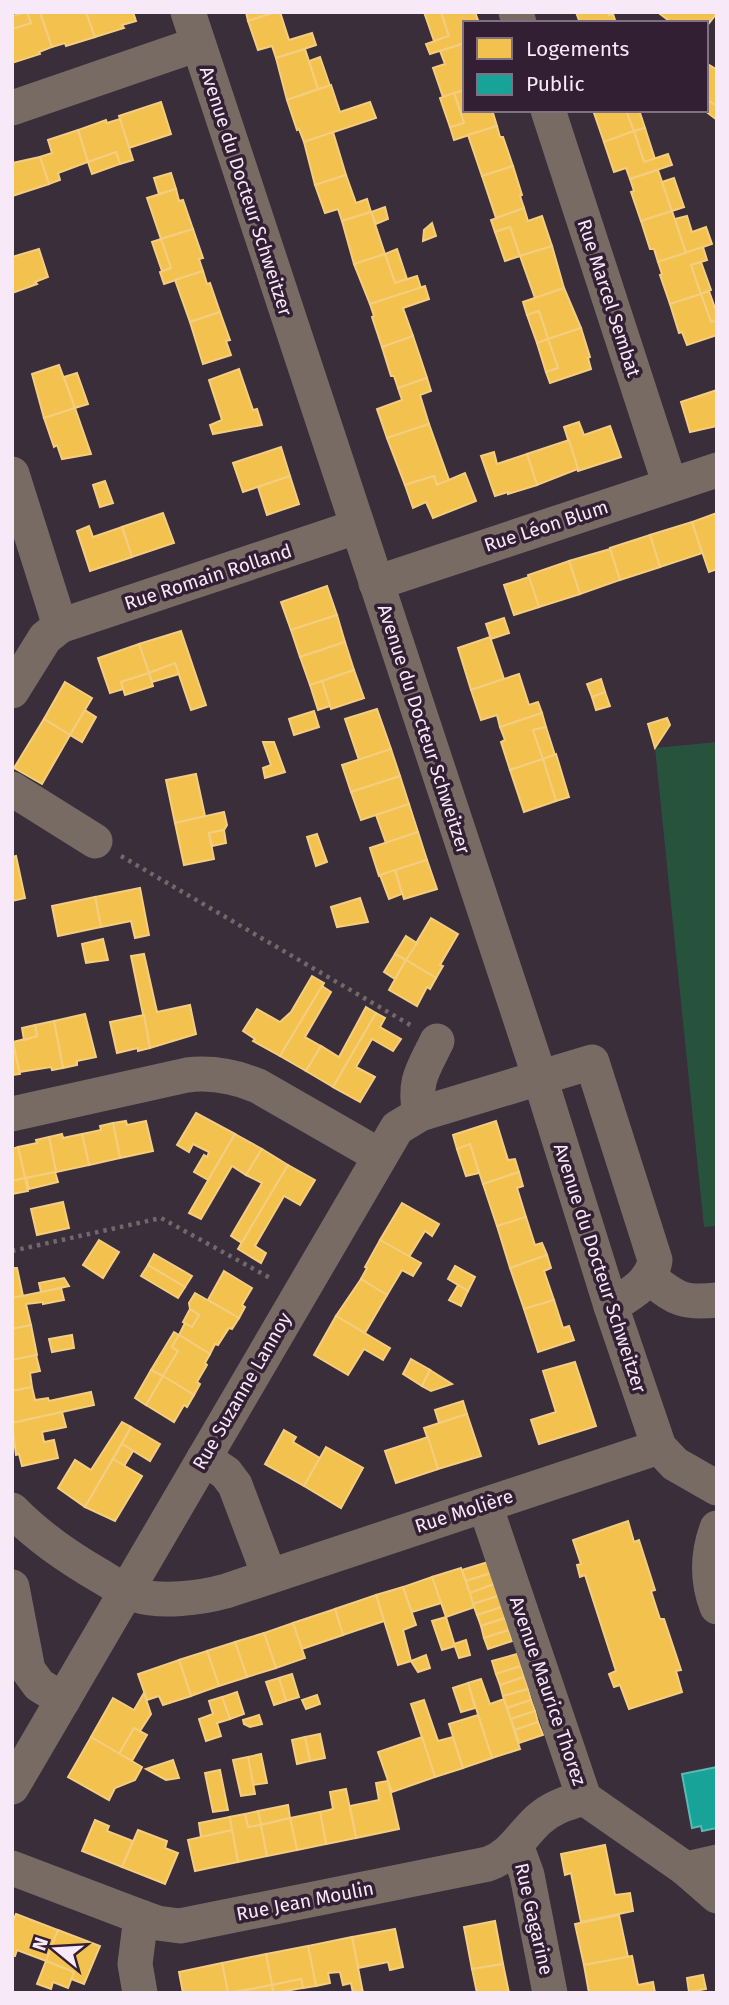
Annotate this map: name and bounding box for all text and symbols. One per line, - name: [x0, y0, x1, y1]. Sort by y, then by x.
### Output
- legend: [463, 21, 708, 112]
- text: Logements: [526, 36, 630, 62]
- street label: Avenue du Docteur Schweitzer: [195, 63, 297, 319]
- text: Public: [526, 71, 584, 97]
- street label: Rue Marcel Sembat: [573, 216, 645, 380]
- street label: Rue Léon Blum: [481, 495, 611, 557]
- street label: Rue Romain Rolland: [121, 539, 295, 615]
- street label: Avenue du Docteur Schweitzer: [373, 601, 475, 857]
- street label: Avenue du Docteur Schweitzer: [549, 1140, 651, 1396]
- street label: Rue Suzanne Lannoy: [188, 1308, 297, 1474]
- street label: Rue Molière: [412, 1484, 516, 1538]
- street label: Avenue Maurice Thorez: [505, 1593, 591, 1789]
- street label: Rue Gagarine: [510, 1861, 558, 1977]
- street label: Rue Jean Moulin: [234, 1876, 376, 1926]
- north arrow: [21, 1914, 91, 1984]
- text: N: [27, 1934, 53, 1953]

